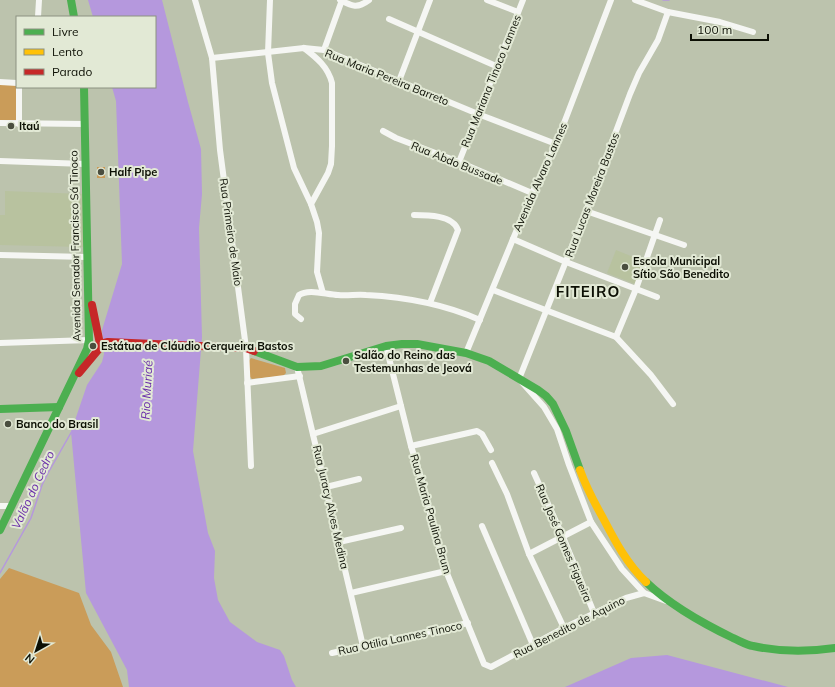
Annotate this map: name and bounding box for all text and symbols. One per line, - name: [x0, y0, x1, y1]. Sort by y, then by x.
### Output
- street label: Rua Mariana Tinoco Lannes: [458, 13, 524, 149]
- legend: [16, 16, 156, 88]
- scale bar: [691, 16, 768, 42]
- text: 100 m: [697, 22, 732, 37]
- text: Livre: [52, 24, 79, 39]
- text: Lento: [52, 44, 83, 59]
- street label: Rua Maria Pereira Barreto: [323, 46, 451, 108]
- text: Parado: [52, 64, 92, 79]
- place label: Itaú: [19, 119, 40, 133]
- street label: Avenida Alvaro Lannes: [510, 120, 570, 234]
- marker: Itaú: [6, 121, 16, 131]
- street label: Rua Lucas Moreira Bastos: [562, 131, 622, 259]
- street label: Rua Abdo Bussade: [409, 138, 505, 188]
- street label: Avenida Senador Francisco Sá Tinoco: [66, 150, 84, 342]
- place label: Half Pipe: [109, 165, 157, 179]
- marker: Half Pipe: [96, 167, 106, 177]
- street label: Rua Primeiro de Maio: [216, 177, 246, 287]
- place label: Escola Municipal Sítio São Benedito: [633, 254, 730, 281]
- marker: Escola Municipal Sítio São Benedito: [620, 262, 630, 272]
- district label: FITEIRO: [556, 282, 620, 301]
- place label: Estátua de Cláudio Cerqueira Bastos: [101, 339, 294, 353]
- marker: Estátua de Cláudio Cerqueira Bastos: [88, 341, 98, 351]
- place label: Salão do Reino das Testemunhas de Jeová: [354, 348, 472, 375]
- marker: Salão do Reino das Testemunhas de Jeová: [341, 356, 351, 366]
- water label: Rio Muriaé: [137, 360, 156, 420]
- place label: Banco do Brasil: [16, 417, 98, 431]
- marker: Banco do Brasil: [3, 419, 13, 429]
- street label: Rua Juracy Alves Medina: [310, 444, 352, 570]
- water label: Valão do Cedro: [8, 448, 57, 531]
- street label: Rua Maria Paulina Brum: [407, 452, 455, 576]
- street label: Rua José Gomes Figueira: [533, 482, 595, 604]
- street label: Rua Benedito de Aquino: [511, 593, 627, 661]
- street label: Rua Otilia Lannes Tinoco: [337, 618, 463, 658]
- north arrow: [16, 631, 56, 671]
- text: N: [22, 651, 37, 667]

